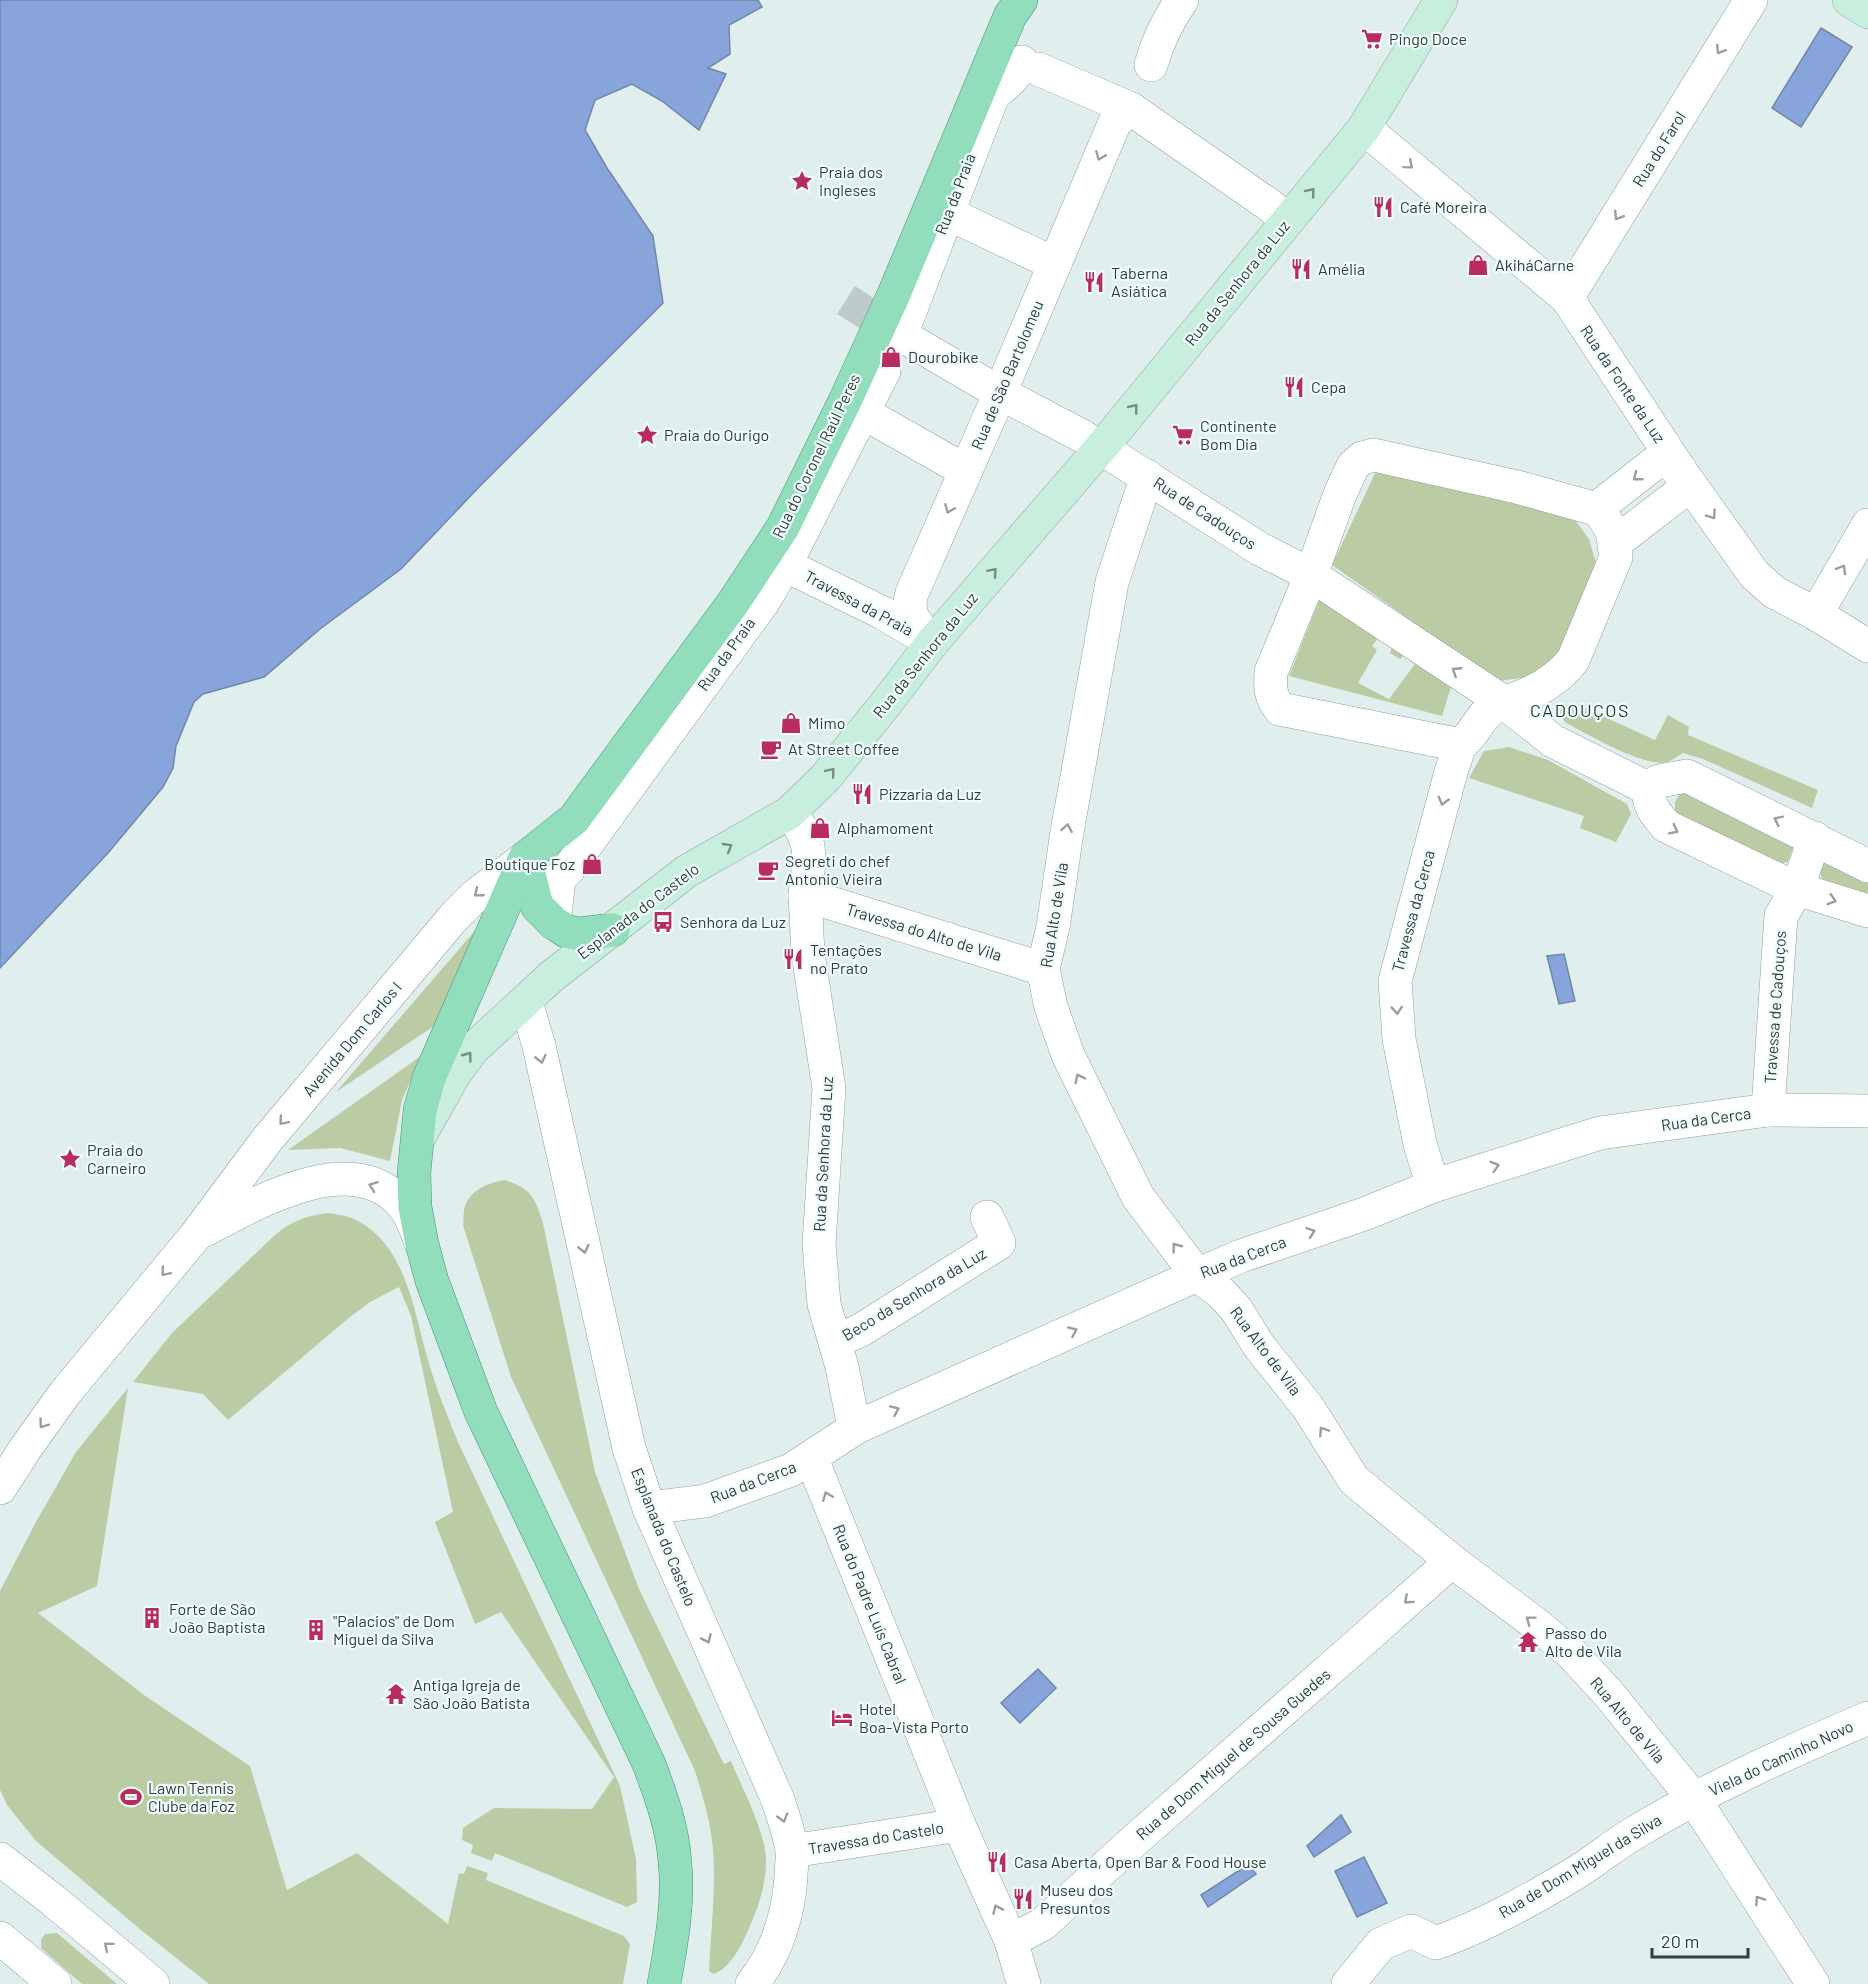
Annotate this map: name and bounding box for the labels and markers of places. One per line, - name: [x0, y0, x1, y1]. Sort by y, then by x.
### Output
- supermarket icon: Pingo Doce: [1360, 27, 1384, 51]
- place label: Pingo Doce: [1389, 29, 1467, 48]
- place label: Praia dos Ingleses: [819, 162, 883, 199]
- place icon: Praia dos Ingleses: [790, 169, 814, 193]
- restaurant icon: Café Moreira: [1371, 195, 1395, 219]
- place label: Café Moreira: [1400, 197, 1487, 216]
- shop icon: AkiháCarne: [1466, 253, 1490, 277]
- place label: AkiháCarne: [1495, 255, 1574, 274]
- restaurant icon: Amélia: [1289, 257, 1313, 281]
- place label: Amélia: [1318, 259, 1365, 278]
- place label: Taberna Asiática: [1111, 263, 1168, 300]
- restaurant icon: Taberna Asiática: [1082, 270, 1106, 294]
- shop icon: Dourobike: [879, 345, 903, 369]
- place label: Dourobike: [908, 347, 979, 366]
- restaurant icon: Cepa: [1282, 375, 1306, 399]
- place label: Cepa: [1311, 377, 1346, 396]
- place label: Continente Bom Dia: [1200, 416, 1277, 453]
- place icon: Praia do Ourigo: [635, 423, 659, 447]
- supermarket icon: Continente Bom Dia: [1171, 423, 1195, 447]
- place label: Praia do Ourigo: [664, 425, 769, 444]
- shop icon: Mimo: [779, 711, 803, 735]
- place label: Mimo: [808, 713, 845, 732]
- cafe icon: At Street Coffee: [759, 737, 783, 761]
- place label: At Street Coffee: [788, 739, 899, 758]
- restaurant icon: Pizzaria da Luz: [850, 782, 874, 806]
- place label: Pizzaria da Luz: [879, 784, 981, 803]
- shop icon: Alphamoment: [808, 816, 832, 840]
- place label: Alphamoment: [837, 818, 934, 837]
- place label: Segreti do chef Antonio Vieira: [785, 851, 891, 888]
- shop icon: Boutique Foz: [580, 852, 604, 876]
- place label: Boutique Foz: [484, 854, 575, 873]
- cafe icon: Segreti do chef Antonio Vieira: [756, 858, 780, 882]
- bus stop icon: Senhora da Luz: [651, 910, 675, 934]
- place label: Senhora da Luz: [680, 912, 786, 931]
- place label: Tentações no Prato: [810, 940, 882, 977]
- restaurant icon: Tentações no Prato: [781, 947, 805, 971]
- place label: Praia do Carneiro: [87, 1140, 146, 1177]
- place icon: Praia do Carneiro: [58, 1147, 82, 1171]
- place label: Forte de São João Baptista: [169, 1599, 265, 1636]
- building icon: Forte de São João Baptista: [140, 1606, 164, 1630]
- place label: "Palacios" de Dom Miguel da Silva: [333, 1611, 455, 1648]
- building icon: "Palacios" de Dom Miguel da Silva: [304, 1618, 328, 1642]
- place label: Passo do Alto de Vila: [1545, 1623, 1622, 1660]
- temple icon: Passo do Alto de Vila: [1516, 1630, 1540, 1654]
- place label: Antiga Igreja de São João Batista: [413, 1675, 530, 1712]
- temple icon: Antiga Igreja de São João Batista: [384, 1682, 408, 1706]
- place label: Hotel Boa-Vista Porto: [859, 1699, 969, 1736]
- hotel icon: Hotel Boa-Vista Porto: [830, 1706, 854, 1730]
- place label: Lawn Tennis Clube da Foz: [148, 1778, 235, 1815]
- sports icon: Lawn Tennis Clube da Foz: [119, 1785, 143, 1809]
- restaurant icon: Casa Aberta, Open Bar & Food House: [985, 1850, 1009, 1874]
- place label: Casa Aberta, Open Bar & Food House: [1014, 1852, 1267, 1871]
- place label: Museu dos Presuntos: [1040, 1880, 1113, 1917]
- restaurant icon: Museu dos Presuntos: [1011, 1887, 1035, 1911]

